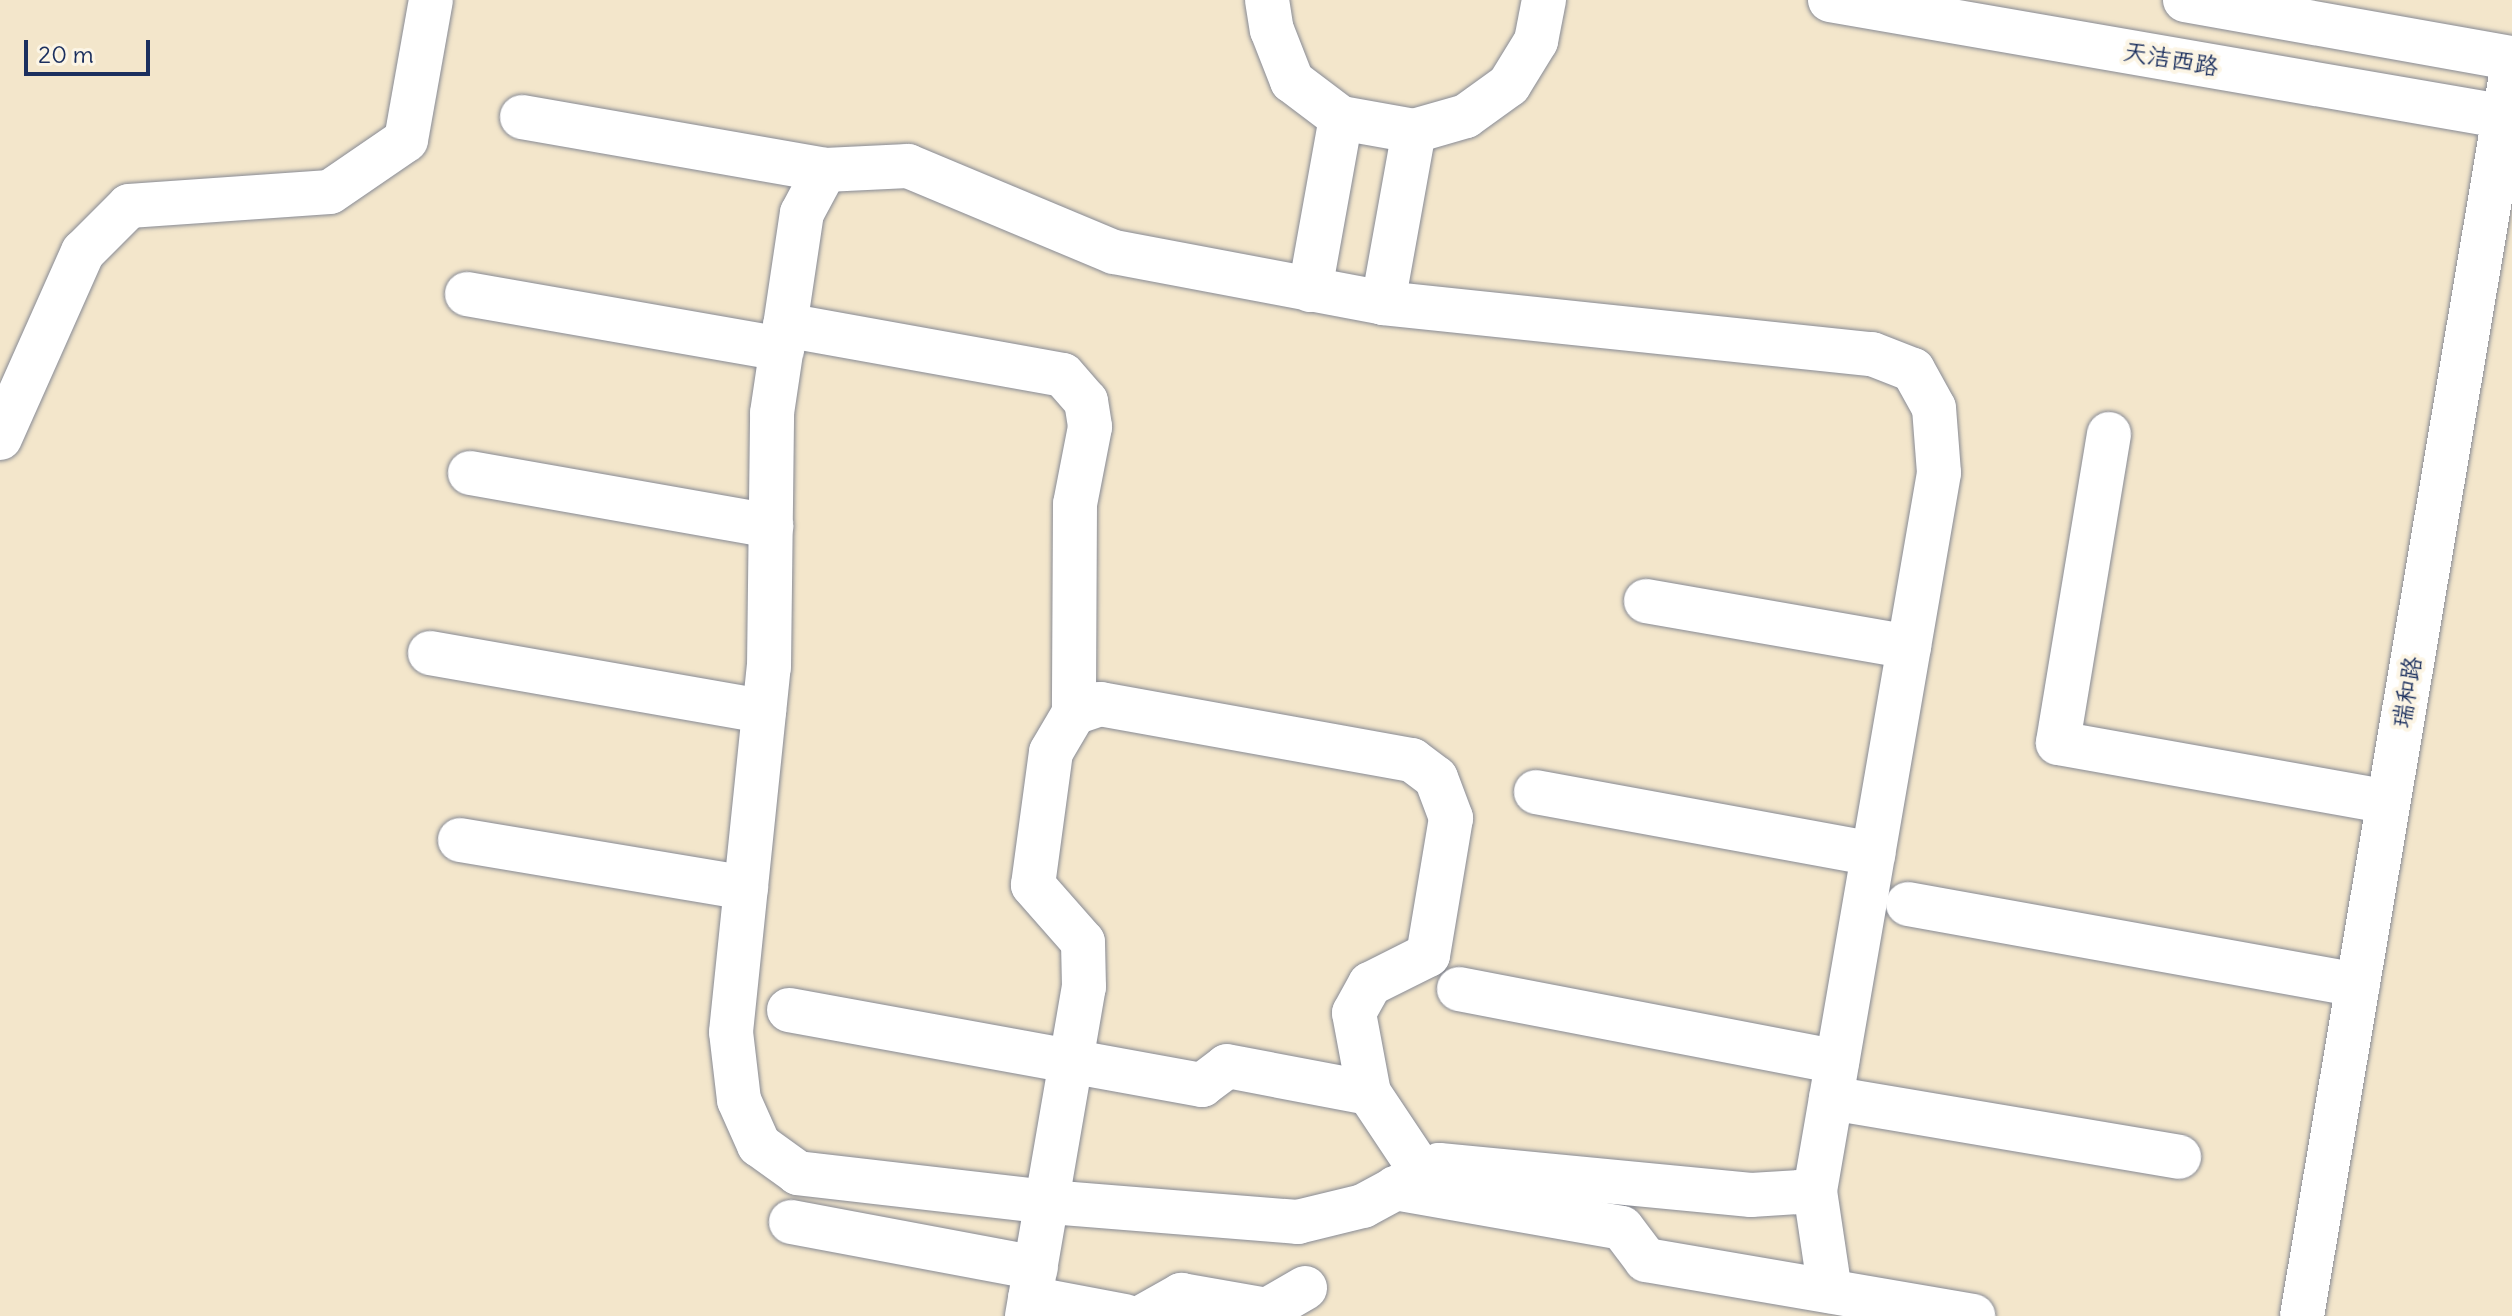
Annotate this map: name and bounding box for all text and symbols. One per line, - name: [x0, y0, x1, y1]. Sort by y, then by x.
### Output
- scale bar: [28, 24, 154, 74]
- street label: 天洁西路: [2121, 36, 2221, 82]
- text: 20 m: [38, 39, 94, 69]
- street label: 瑞和路: [2387, 654, 2427, 730]

